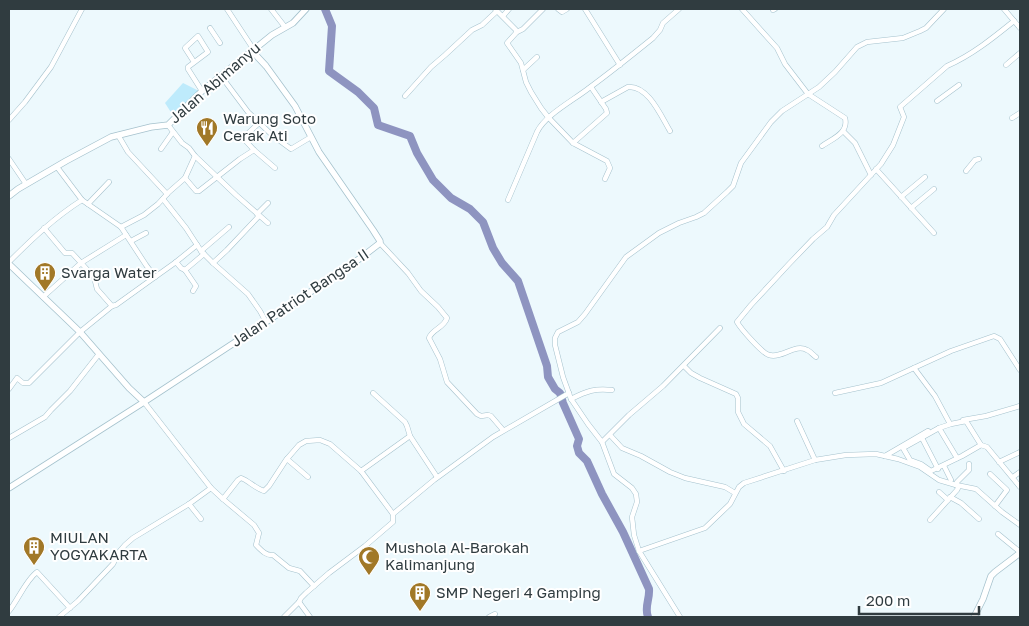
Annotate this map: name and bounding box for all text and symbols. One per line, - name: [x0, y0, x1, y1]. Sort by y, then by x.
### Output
- street label: Jalan Abimanyu: [165, 38, 263, 127]
- place label: Warung Soto Cerak Ati: [223, 109, 316, 144]
- restaurant icon: Warung Soto Cerak Ati: [195, 116, 219, 147]
- street label: Jalan Patriot Bangsa II: [227, 244, 372, 350]
- building icon: Svarga Water: [33, 261, 57, 292]
- place label: Svarga Water: [61, 263, 157, 281]
- place label: MIULAN YOGYAKARTA: [50, 528, 147, 563]
- building icon: MIULAN YOGYAKARTA: [22, 535, 46, 566]
- place label: Mushola Al-Barokah Kalimanjung: [385, 538, 529, 573]
- mosque icon: Mushola Al-Barokah Kalimanjung: [357, 545, 381, 576]
- building icon: SMP Negeri 4 Gamping: [408, 581, 432, 612]
- place label: SMP Negeri 4 Gamping: [436, 583, 601, 601]
- scale bar: [859, 584, 979, 616]
- text: 200 m: [866, 591, 910, 609]

